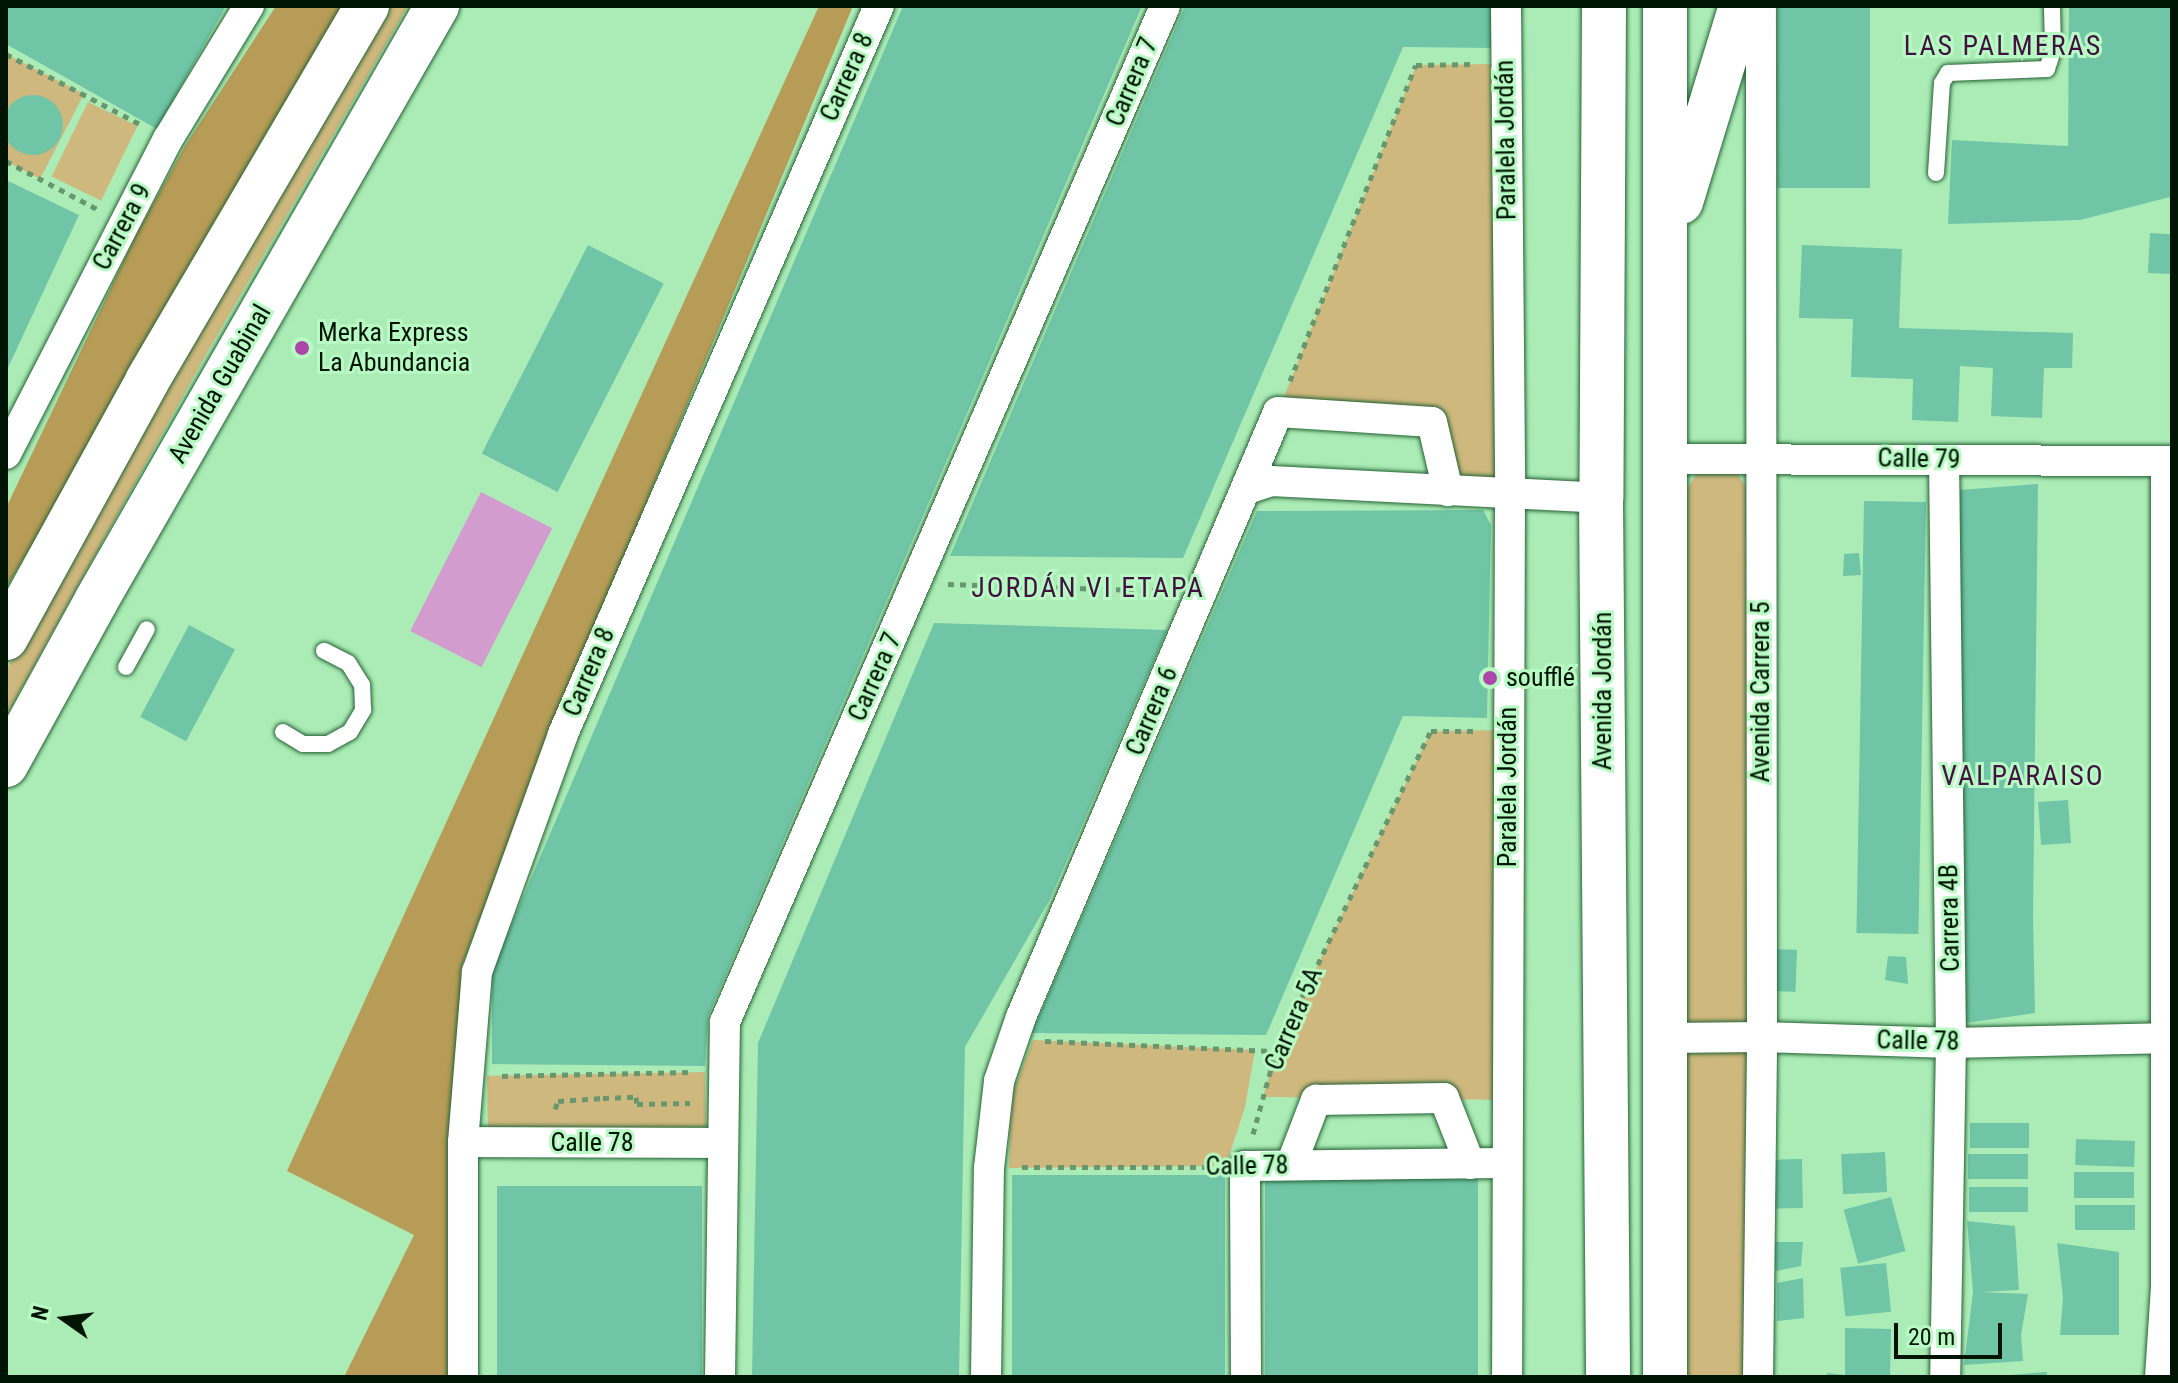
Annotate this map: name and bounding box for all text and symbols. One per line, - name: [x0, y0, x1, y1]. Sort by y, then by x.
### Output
- street label: Carrera 8: [814, 28, 880, 126]
- district label: LAS PALMERAS: [1904, 29, 2102, 63]
- street label: Carrera 7: [1099, 33, 1165, 131]
- street label: Paralela Jordán: [1489, 60, 1523, 220]
- street label: Carrera 9: [86, 178, 158, 276]
- street label: Avenida Guabinal: [162, 299, 278, 469]
- place label: Merka Express La Abundancia: [318, 317, 470, 378]
- marker: Merka Express La Abundancia: [293, 339, 311, 357]
- street label: Calle 79: [1877, 443, 1961, 475]
- district label: JORDÁN VI ETAPA: [971, 571, 1205, 605]
- street label: Avenida Carrera 5: [1745, 601, 1777, 783]
- street label: Avenida Jordán: [1587, 612, 1619, 770]
- street label: Carrera 8: [556, 623, 622, 721]
- street label: Carrera 7: [842, 628, 908, 726]
- street label: Carrera 6: [1119, 662, 1185, 760]
- place label: soufflé: [1506, 662, 1575, 694]
- marker: soufflé: [1481, 669, 1499, 687]
- street label: Paralela Jordán: [1492, 707, 1524, 867]
- district label: VALPARAISO: [1941, 759, 2105, 793]
- street label: Carrera 4B: [1933, 864, 1967, 972]
- street label: Carrera 5A: [1258, 963, 1330, 1075]
- street label: Calle 78: [1876, 1025, 1960, 1057]
- street label: Calle 78: [551, 1127, 633, 1159]
- street label: Calle 78: [1205, 1150, 1289, 1182]
- north arrow: [24, 1279, 104, 1359]
- text: N: [26, 1304, 54, 1323]
- scale bar: [1898, 1307, 2006, 1357]
- text: 20 m: [1908, 1323, 1955, 1351]

